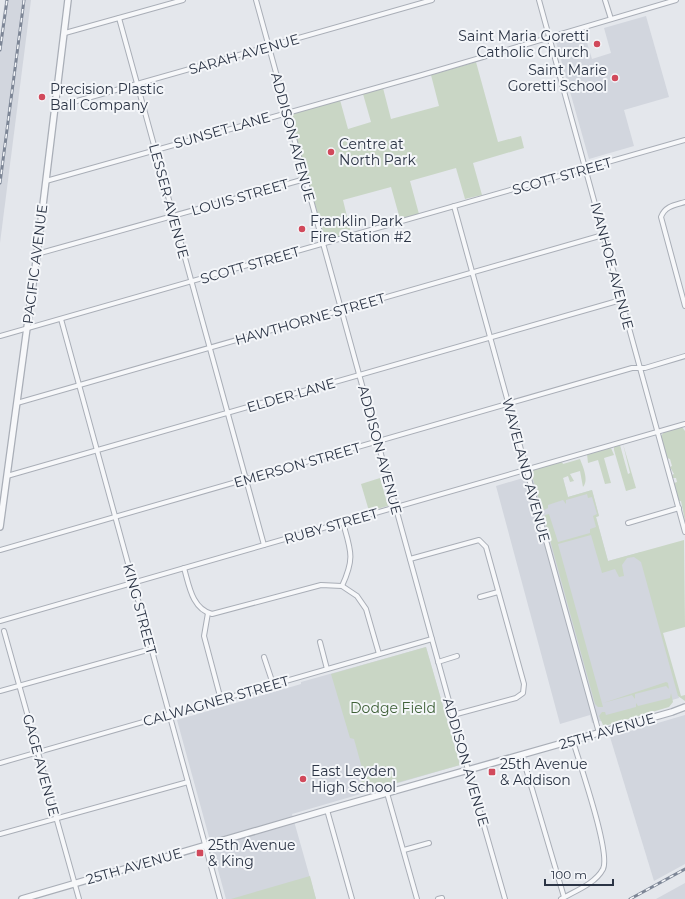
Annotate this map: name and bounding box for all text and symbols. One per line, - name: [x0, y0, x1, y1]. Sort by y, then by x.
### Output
- place label: Saint Maria Goretti Catholic Church: [458, 27, 589, 61]
- street label: SARAH AVENUE: [187, 30, 301, 78]
- marker: Saint Maria Goretti Catholic Church: [592, 39, 602, 49]
- place label: Saint Marie Goretti School: [508, 61, 607, 95]
- street label: ADDISON AVENUE: [267, 70, 319, 204]
- marker: Saint Marie Goretti School: [610, 73, 620, 83]
- place label: Precision Plastic Ball Company: [50, 80, 164, 114]
- marker: Precision Plastic Ball Company: [37, 92, 47, 102]
- street label: SUNSET LANE: [172, 108, 272, 152]
- place label: Centre at North Park: [339, 135, 416, 169]
- street label: LESSER AVENUE: [145, 142, 193, 260]
- marker: Centre at North Park: [326, 147, 336, 157]
- street label: SCOTT STREET: [510, 153, 614, 199]
- street label: LOUIS STREET: [189, 174, 291, 220]
- street label: IVANHOE AVENUE: [586, 200, 638, 332]
- street label: PACIFIC AVENUE: [19, 203, 51, 325]
- place label: Franklin Park Fire Station #2: [310, 212, 412, 246]
- marker: Franklin Park Fire Station #2: [297, 224, 307, 234]
- street label: SCOTT STREET: [198, 242, 302, 288]
- street label: HAWTHORNE STREET: [233, 289, 387, 349]
- street label: ELDER LANE: [245, 374, 337, 416]
- street label: ADDISON AVENUE: [354, 383, 406, 517]
- street label: WAVELAND AVENUE: [498, 396, 554, 544]
- street label: EMERSON STREET: [232, 438, 362, 492]
- street label: RUBY STREET: [282, 504, 380, 548]
- street label: KING STREET: [119, 562, 161, 656]
- street label: CALWAGNER STREET: [141, 672, 291, 730]
- street label: ADDISON AVENUE: [439, 696, 493, 828]
- park label: Dodge Field: [350, 699, 436, 717]
- street label: 25TH AVENUE: [557, 709, 657, 753]
- street label: GAGE AVENUE: [19, 712, 63, 818]
- place label: 25th Avenue & Addison: [500, 755, 588, 789]
- place label: East Leyden High School: [311, 762, 396, 796]
- marker: 25th Avenue & Addison: [487, 767, 497, 777]
- marker: East Leyden High School: [298, 774, 308, 784]
- place label: 25th Avenue & King: [208, 836, 296, 870]
- street label: 25TH AVENUE: [84, 844, 184, 888]
- marker: 25th Avenue & King: [195, 848, 205, 858]
- scale bar: [545, 861, 613, 887]
- text: 100 m: [551, 867, 587, 882]

